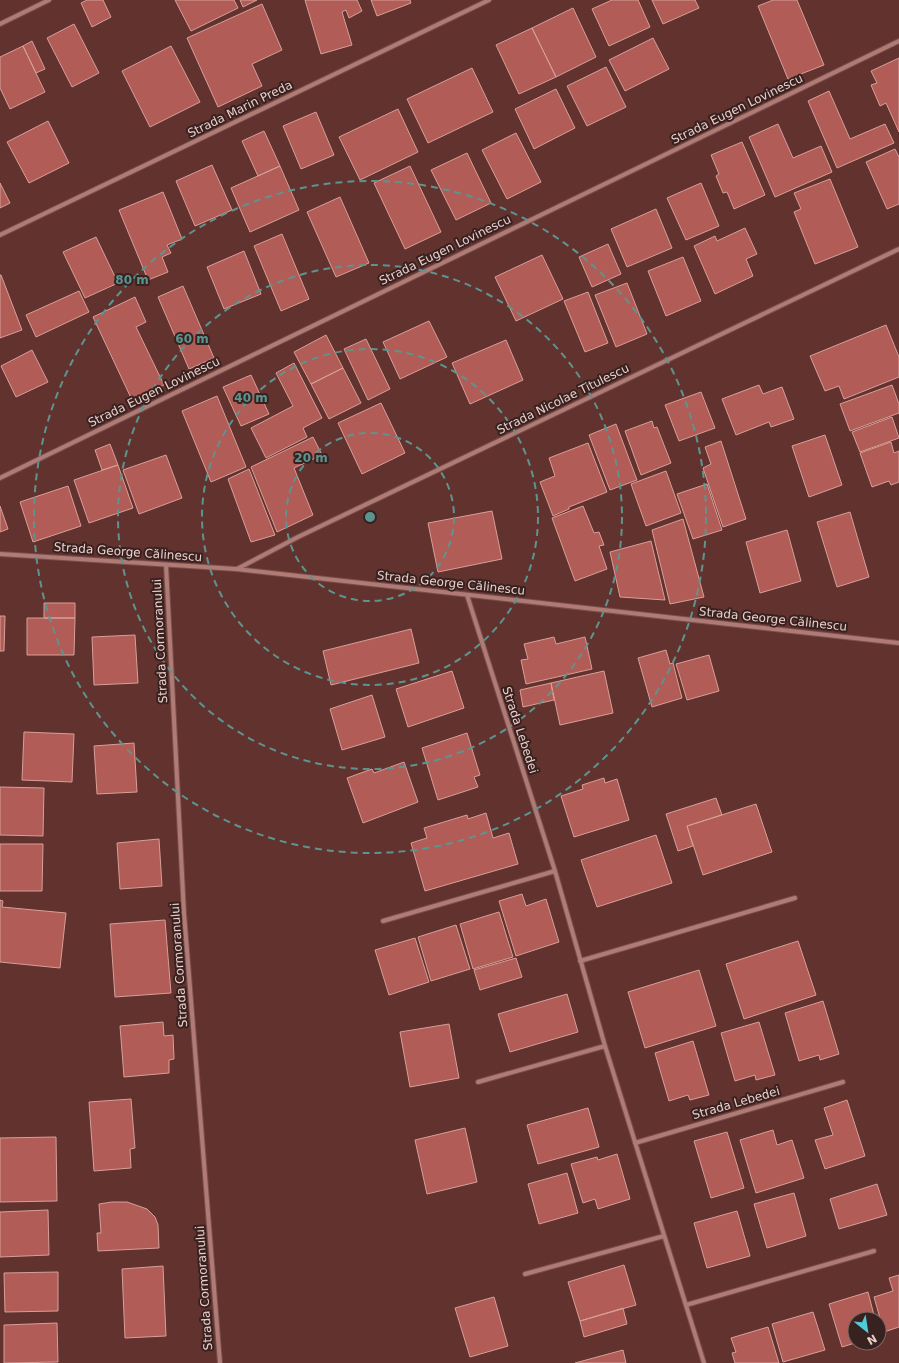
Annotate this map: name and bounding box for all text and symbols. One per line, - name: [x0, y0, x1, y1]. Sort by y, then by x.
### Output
- street label: Strada Eugen Lovinescu: [669, 71, 805, 147]
- street label: Strada Marin Preda: [185, 78, 295, 140]
- street label: Strada Eugen Lovinescu: [377, 212, 513, 288]
- text: 80 m: [115, 273, 149, 287]
- text: 60 m: [175, 332, 209, 346]
- street label: Strada Eugen Lovinescu: [86, 354, 222, 430]
- street label: Strada Nicolae Titulescu: [495, 361, 631, 437]
- text: 40 m: [234, 391, 268, 405]
- text: 20 m: [294, 451, 328, 465]
- centre of rings: [363, 510, 377, 524]
- street label: Strada George Călinescu: [53, 540, 203, 564]
- street label: Strada George Călinescu: [376, 568, 526, 598]
- street label: Strada Cormoranului: [150, 578, 170, 704]
- street label: Strada George Călinescu: [698, 604, 848, 634]
- street label: Strada Lebedei: [499, 685, 541, 775]
- street label: Strada Cormoranului: [168, 902, 190, 1028]
- street label: Strada Lebedei: [691, 1084, 781, 1122]
- street label: Strada Cormoranului: [193, 1225, 215, 1351]
- north arrow: [847, 1311, 887, 1351]
- text: N: [865, 1331, 879, 1347]

